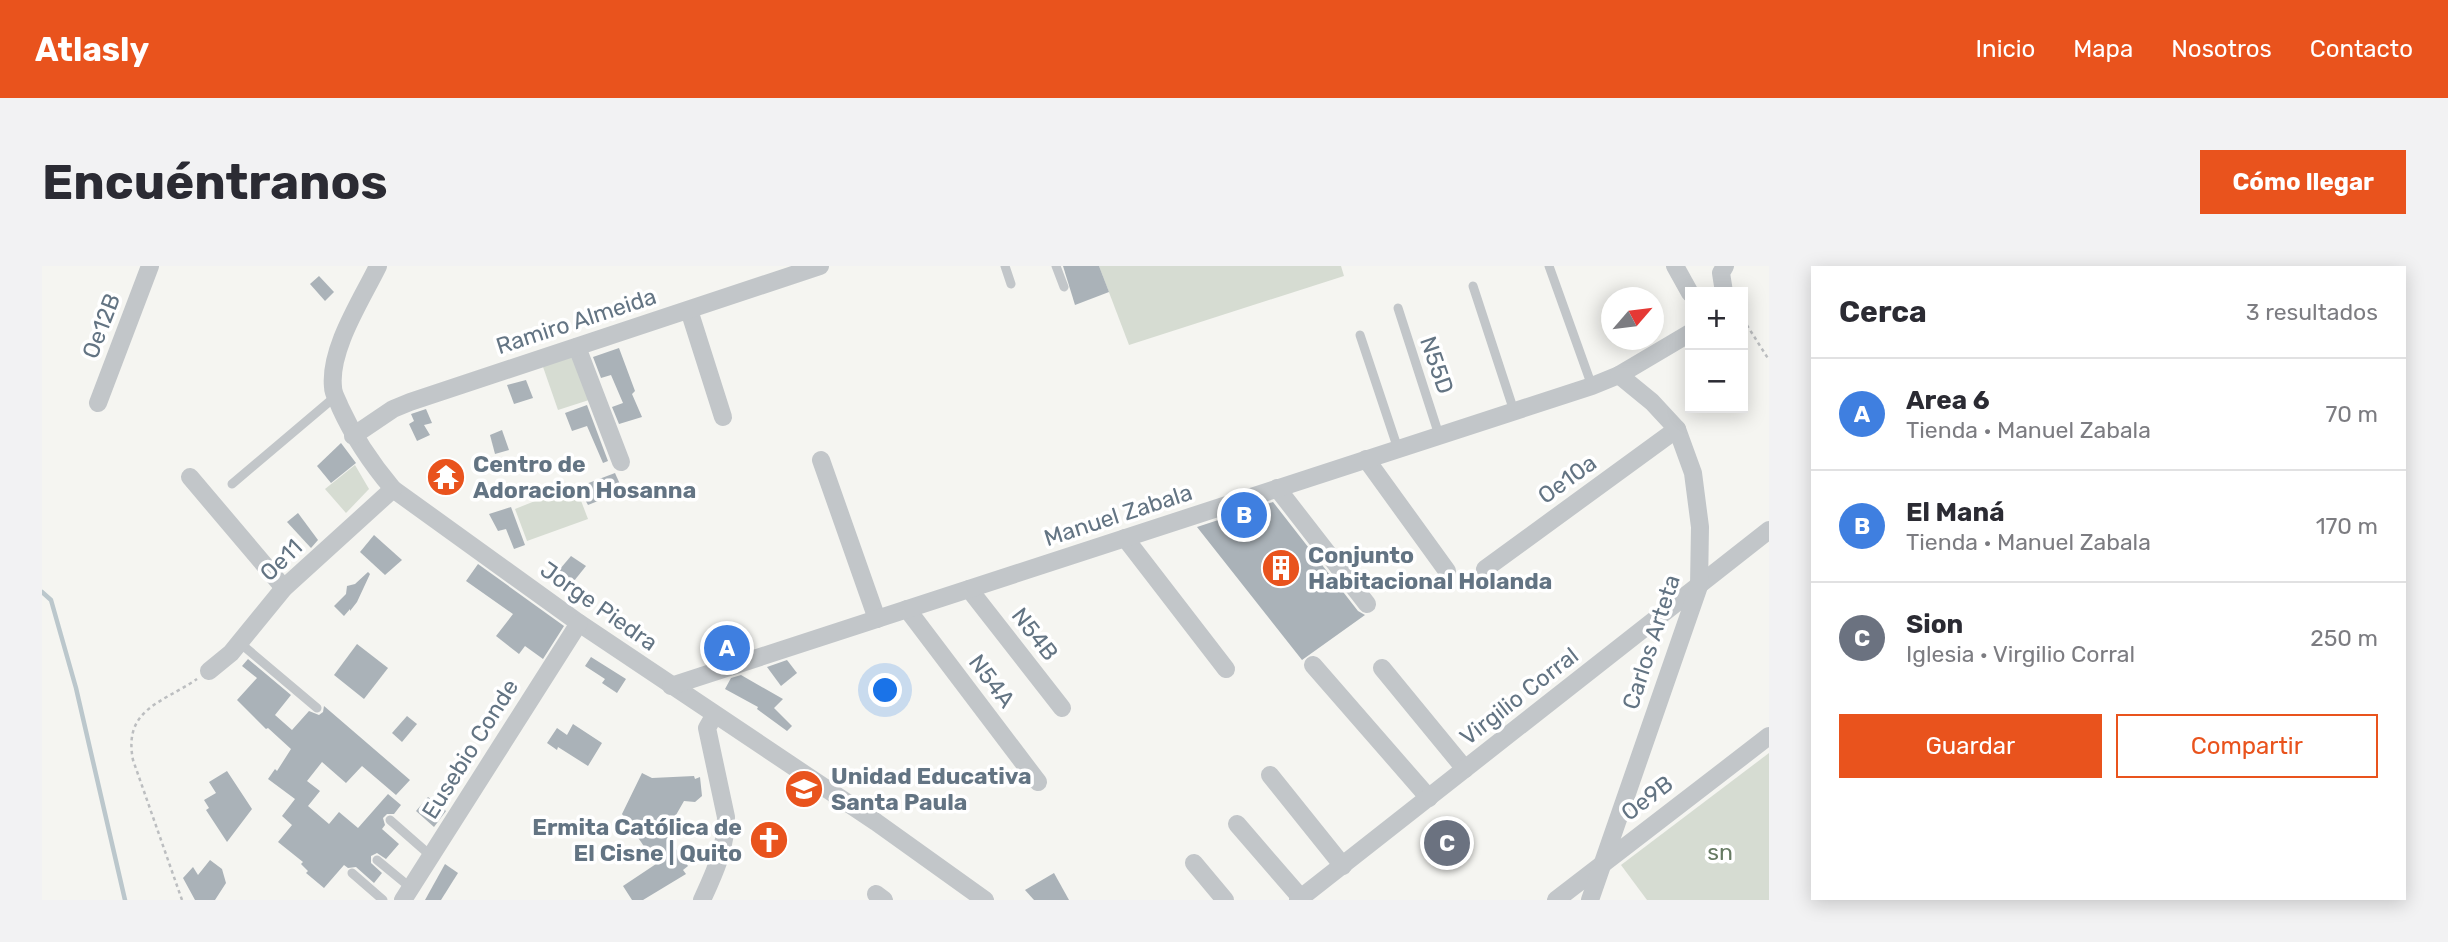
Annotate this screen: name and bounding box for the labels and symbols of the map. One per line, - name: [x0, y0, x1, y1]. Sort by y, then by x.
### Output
- street label: Ramiro Almeida: [492, 282, 660, 360]
- north arrow: [1601, 287, 1664, 350]
- street label: Oe12B: [76, 290, 126, 362]
- street label: N55D: [1414, 332, 1460, 398]
- street label: Oe10a: [1532, 448, 1602, 510]
- place label: Centro de Adoracion Hosanna: [473, 450, 696, 504]
- temple icon: Centro de Adoracion Hosanna: [425, 456, 467, 498]
- street label: Manuel Zabala: [1040, 478, 1196, 552]
- pin: B: [1221, 489, 1267, 541]
- street label: Oe11: [254, 533, 308, 587]
- place label: Conjunto Habitacional Holanda: [1308, 541, 1552, 595]
- building icon: Conjunto Habitacional Holanda: [1260, 547, 1302, 589]
- street label: Jorge Piedra: [535, 555, 663, 657]
- street label: Carlos Arteta: [1616, 571, 1686, 713]
- street label: N54B: [1006, 602, 1064, 666]
- pin: A: [704, 622, 750, 674]
- street label: Virgilio Corral: [1454, 641, 1584, 751]
- street label: N54A: [963, 649, 1021, 713]
- your location: [868, 673, 902, 707]
- street label: Eusebio Conde: [416, 674, 524, 824]
- place label: Unidad Educativa Santa Paula: [831, 762, 1032, 816]
- school or university icon: Unidad Educativa Santa Paula: [783, 768, 825, 810]
- street label: Oe9B: [1616, 770, 1678, 826]
- place label: Ermita Católica de El Cisne | Quito: [532, 813, 742, 867]
- pin: C: [1424, 817, 1470, 869]
- church icon: Ermita Católica de El Cisne | Quito: [748, 819, 790, 861]
- park label: sn: [1707, 838, 1733, 866]

